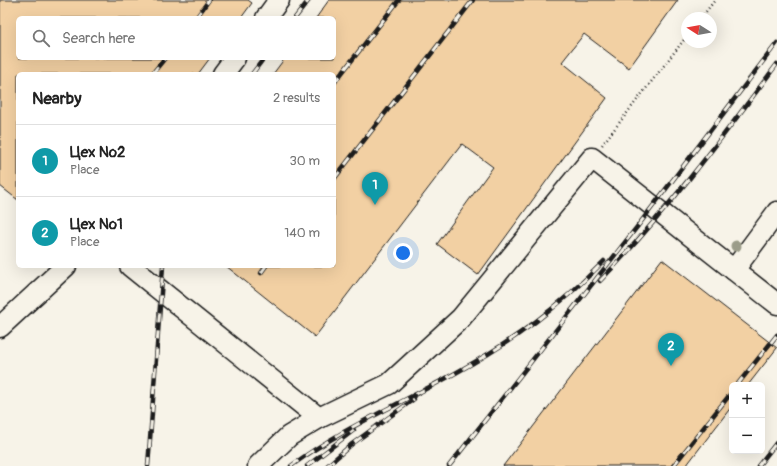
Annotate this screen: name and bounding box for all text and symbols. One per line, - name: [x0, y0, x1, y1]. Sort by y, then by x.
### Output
- north arrow: [681, 12, 717, 48]
- search box: [16, 16, 336, 60]
- icon: search: [30, 27, 52, 49]
- text: Search here: [62, 29, 135, 48]
- text: Nearby: [32, 88, 81, 109]
- text: 2 results: [273, 90, 320, 106]
- text: Цех №2: [70, 143, 125, 162]
- text: 1: [42, 153, 48, 169]
- text: 30 m: [290, 153, 320, 169]
- text: Place: [70, 162, 99, 178]
- pin: 1: [362, 172, 388, 205]
- text: Цех №1: [70, 215, 123, 234]
- text: 2: [41, 225, 49, 241]
- text: 140 m: [284, 225, 320, 241]
- text: Place: [70, 234, 99, 250]
- your location: [393, 243, 413, 263]
- pin: 2: [658, 333, 684, 366]
- map controls: [729, 382, 765, 454]
- button: +: [729, 382, 765, 418]
- button: −: [729, 418, 765, 454]

